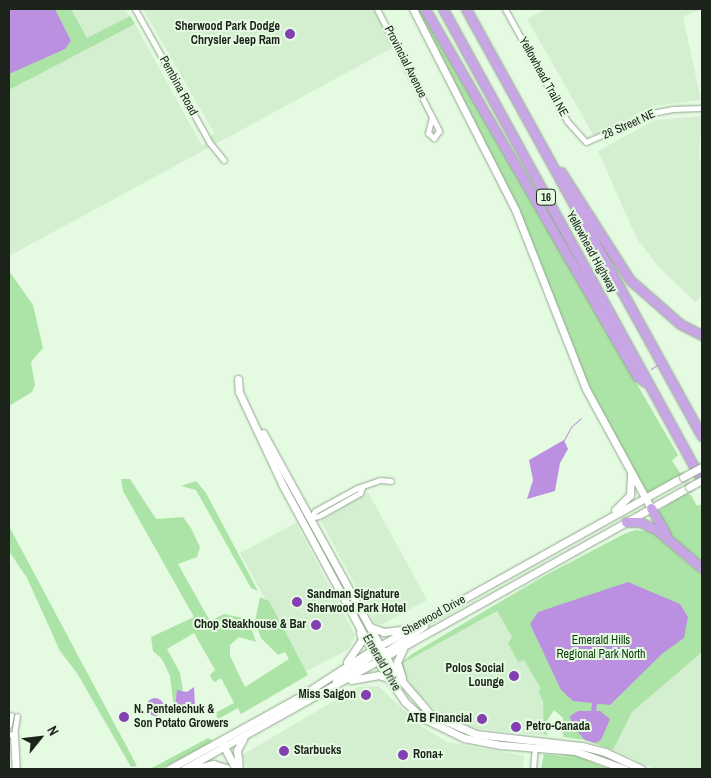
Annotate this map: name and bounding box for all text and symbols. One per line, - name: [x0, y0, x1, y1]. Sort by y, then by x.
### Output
- place label: Sherwood Park Dodge Chrysler Jeep Ram: [175, 20, 280, 48]
- street label: Provincial Avenue: [380, 23, 430, 101]
- marker: Sherwood Park Dodge Chrysler Jeep Ram: [284, 28, 296, 40]
- street label: Yellowhead Trail NE: [515, 35, 571, 119]
- street label: Pembina Road: [156, 54, 200, 118]
- street label: 28 Street NE: [600, 107, 658, 143]
- road number: 16: [535, 188, 557, 206]
- street label: Yellowhead Highway: [563, 209, 619, 295]
- place label: Sandman Signature Sherwood Park Hotel: [307, 588, 406, 616]
- street label: Sherwood Drive: [400, 593, 468, 639]
- marker: Sandman Signature Sherwood Park Hotel: [291, 596, 303, 608]
- place label: Chop Steakhouse & Bar: [194, 618, 306, 632]
- marker: Chop Steakhouse & Bar: [310, 619, 322, 631]
- street label: Emerald Drive: [359, 632, 403, 694]
- park label: Emerald Hills Regional Park North: [556, 634, 646, 662]
- place label: Polos Social Lounge: [445, 662, 504, 690]
- marker: Polos Social Lounge: [508, 670, 520, 682]
- place label: Miss Saigon: [299, 688, 356, 702]
- marker: Miss Saigon: [360, 689, 372, 701]
- place label: N. Pentelechuk & Son Potato Growers: [134, 703, 229, 731]
- marker: N. Pentelechuk & Son Potato Growers: [118, 711, 130, 723]
- place label: ATB Financial: [407, 712, 472, 726]
- north arrow: [15, 713, 65, 763]
- marker: ATB Financial: [476, 713, 488, 725]
- place label: Petro-Canada: [526, 720, 590, 734]
- marker: Petro-Canada: [510, 721, 522, 733]
- text: N: [43, 723, 63, 739]
- place label: Starbucks: [294, 744, 342, 758]
- marker: Starbucks: [278, 745, 290, 757]
- place label: Rona+: [413, 748, 443, 762]
- marker: Rona+: [397, 749, 409, 761]

